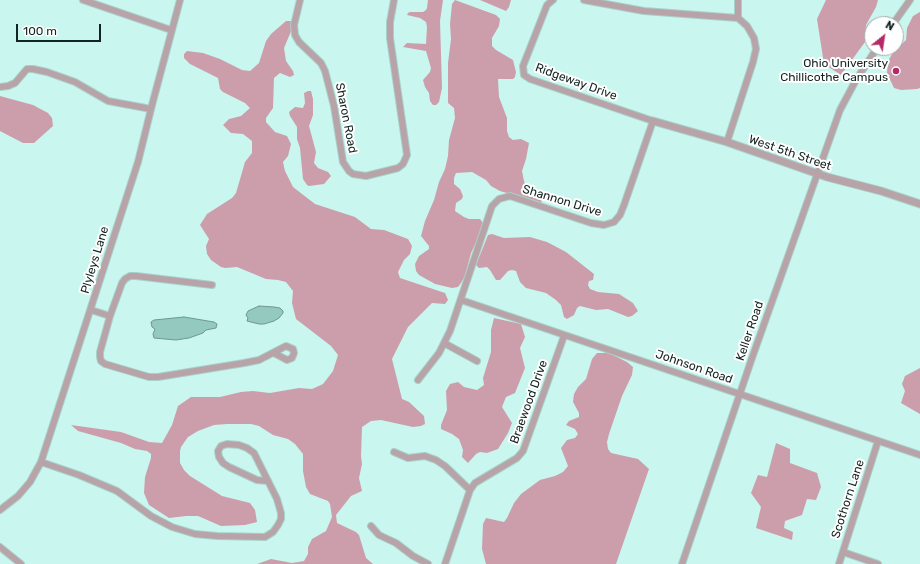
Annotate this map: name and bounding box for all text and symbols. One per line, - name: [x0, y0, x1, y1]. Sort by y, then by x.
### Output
- scale bar: [18, 16, 103, 42]
- north arrow: [864, 16, 904, 56]
- text: N: [883, 18, 896, 34]
- text: 100 m: [23, 24, 57, 38]
- place label: Ohio University Chillicothe Campus: [780, 57, 888, 85]
- street label: Ridgeway Drive: [533, 61, 619, 103]
- marker: Ohio University Chillicothe Campus: [891, 66, 901, 76]
- street label: Sharon Road: [332, 82, 360, 154]
- street label: West 5th Street: [747, 132, 833, 174]
- street label: Shannon Drive: [521, 182, 603, 220]
- street label: Plyleys Lane: [78, 225, 112, 295]
- street label: Keller Road: [733, 299, 767, 363]
- street label: Johnson Road: [653, 347, 735, 387]
- street label: Braewood Drive: [507, 358, 551, 446]
- street label: Scothorn Lane: [828, 458, 868, 540]

